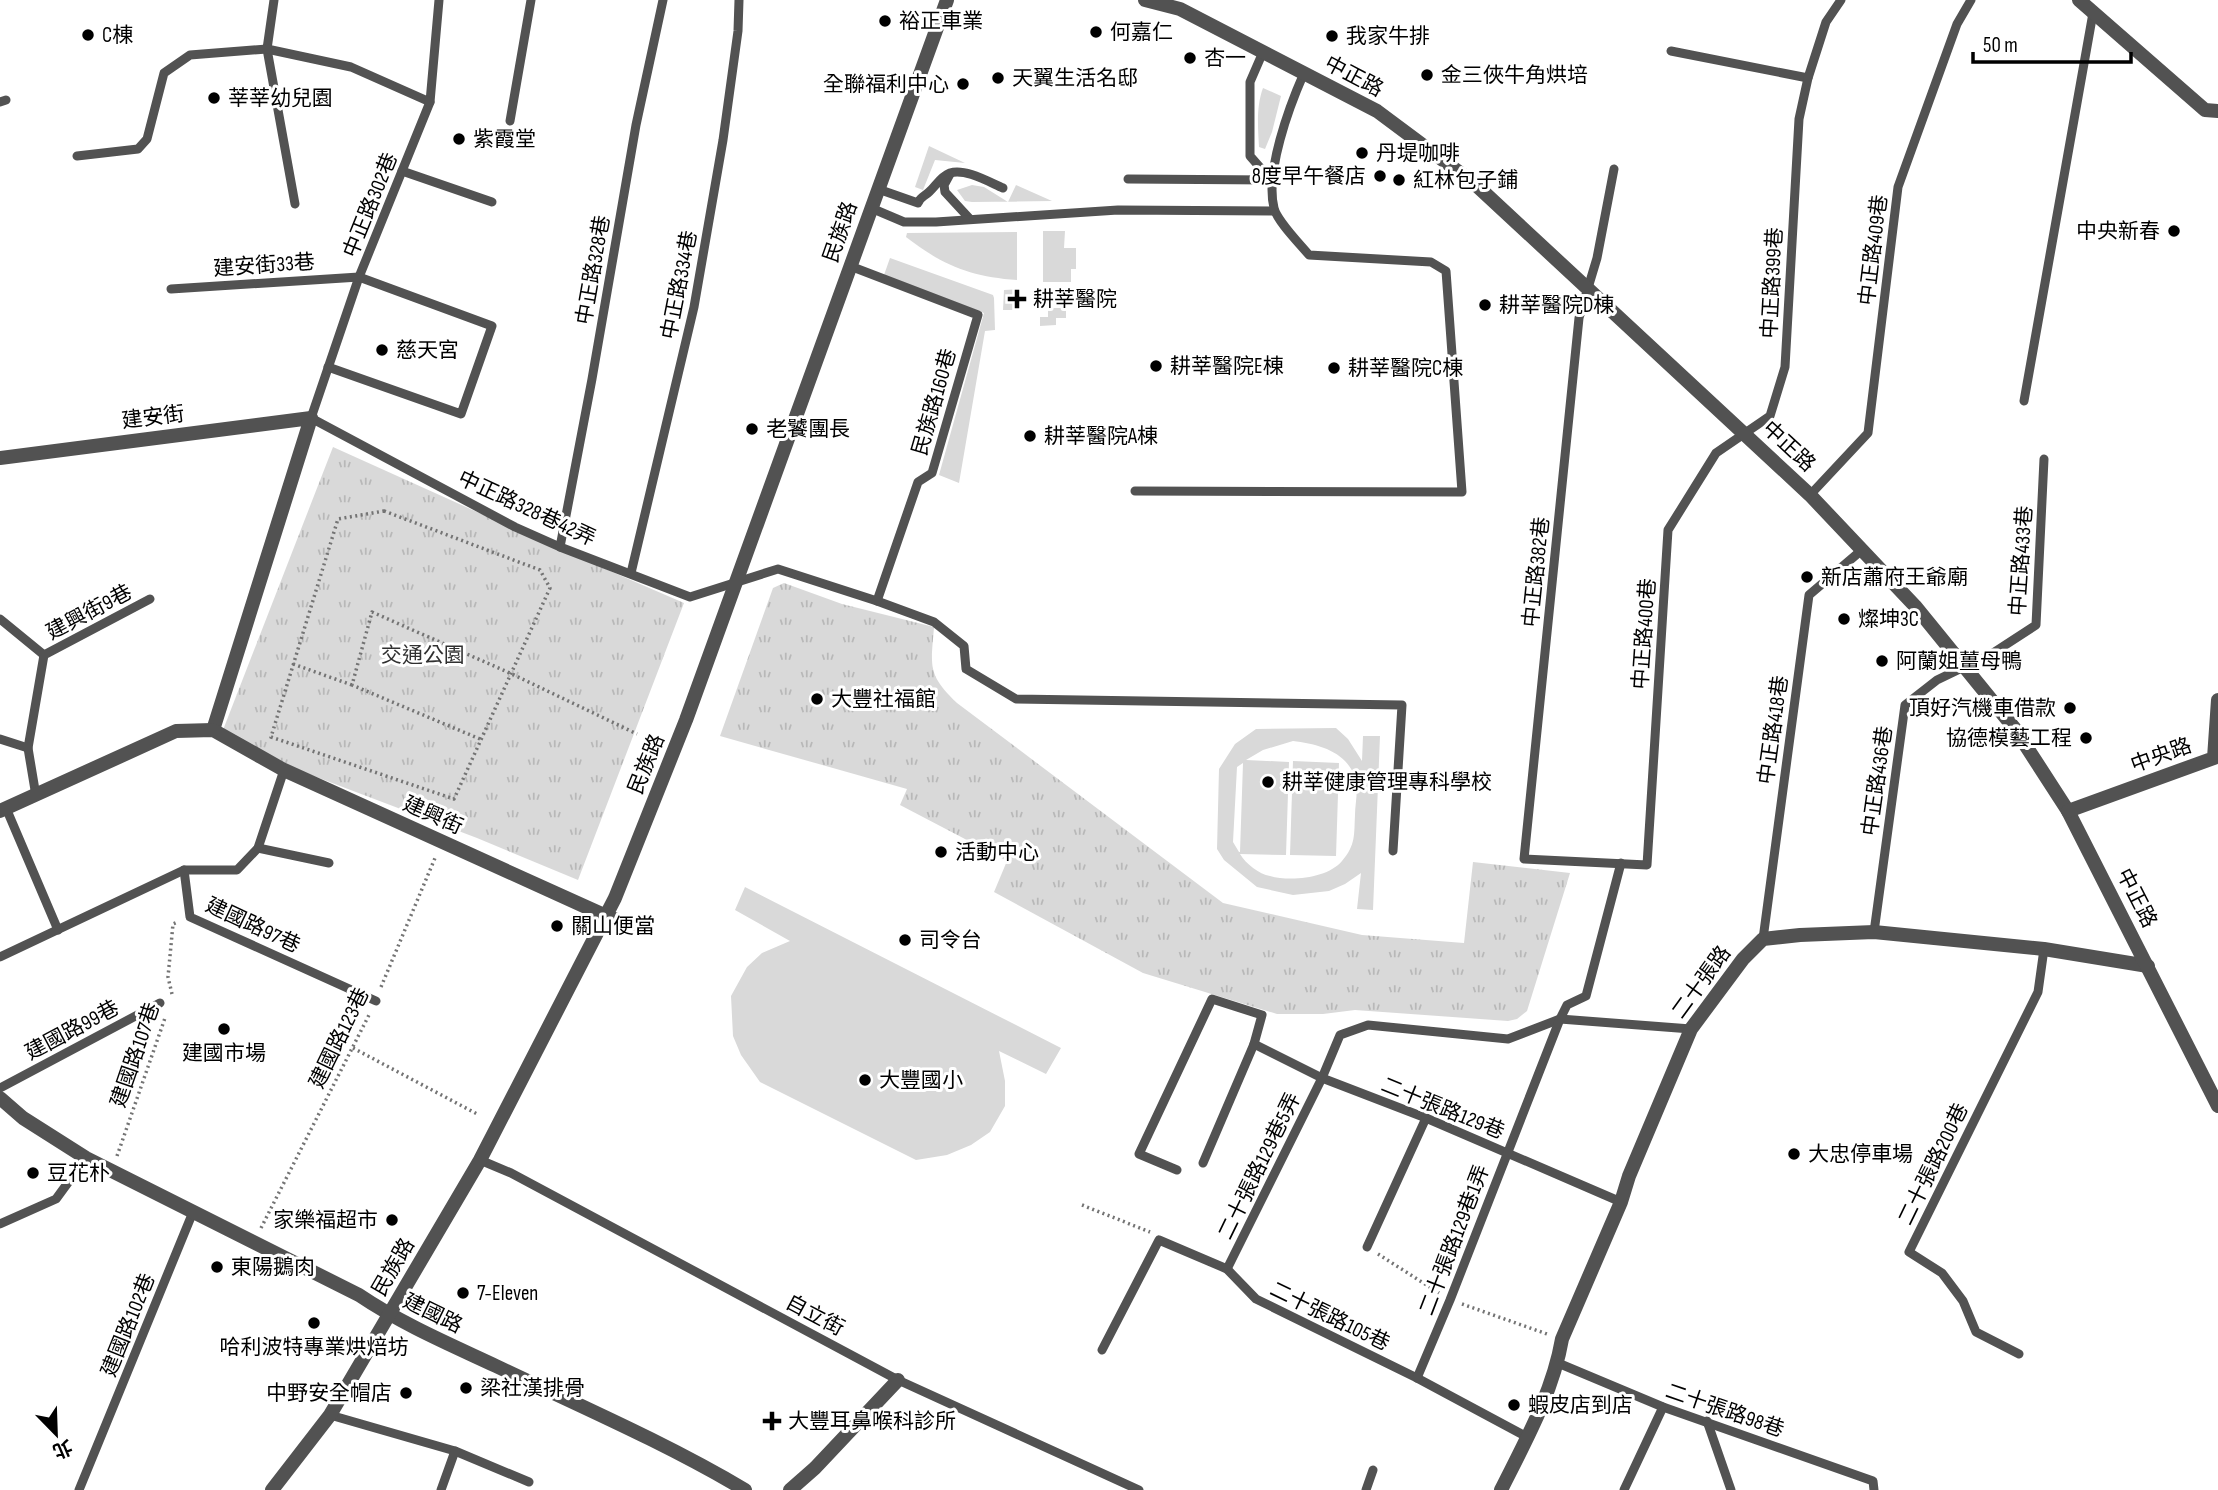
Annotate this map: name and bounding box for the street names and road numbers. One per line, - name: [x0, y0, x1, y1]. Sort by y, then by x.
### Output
- street label: 中正路: [1320, 51, 1387, 102]
- street label: 中正路302巷: [338, 149, 403, 261]
- street label: 中正路409巷: [1854, 193, 1893, 307]
- street label: 民族路: [818, 198, 863, 266]
- street label: 中正路328巷: [572, 213, 615, 327]
- street label: 中正路399巷: [1757, 227, 1788, 339]
- street label: 中正路334巷: [657, 228, 702, 342]
- street label: 建安街33巷: [212, 249, 316, 282]
- street label: 民族路160巷: [907, 346, 962, 458]
- street label: 建安街: [120, 401, 186, 434]
- street label: 中正路: [1757, 416, 1820, 477]
- street label: 中正路328巷42弄: [454, 466, 600, 551]
- street label: 中正路433巷: [2005, 505, 2038, 617]
- street label: 中正路382巷: [1518, 516, 1555, 629]
- street label: 中正路400巷: [1628, 578, 1661, 691]
- street label: 建興街9巷: [42, 580, 136, 645]
- street label: 中正路418巷: [1754, 674, 1793, 786]
- street label: 中正路436巷: [1857, 724, 1898, 838]
- street label: 民族路: [623, 730, 670, 798]
- street label: 中央路: [2127, 733, 2195, 778]
- street label: 建興街: [399, 791, 467, 840]
- street label: 中正路: [2111, 864, 2162, 932]
- street label: 建國路97巷: [201, 893, 304, 958]
- street label: 二十張路: [1667, 941, 1736, 1024]
- street label: 建國路123巷: [304, 984, 375, 1093]
- street label: 建國路99巷: [21, 995, 123, 1066]
- street label: 建國路107巷: [106, 1000, 165, 1111]
- street label: 二十張路129巷: [1378, 1072, 1508, 1145]
- street label: 二十張路129巷5弄: [1213, 1089, 1306, 1244]
- street label: 二十張路200巷: [1893, 1099, 1974, 1229]
- street label: 二十張路129巷1弄: [1414, 1162, 1495, 1319]
- street label: 民族路: [367, 1234, 420, 1301]
- street label: 建國路102巷: [96, 1270, 161, 1381]
- street label: 二十張路105巷: [1266, 1277, 1394, 1356]
- street label: 建國路: [399, 1288, 467, 1338]
- street label: 自立街: [781, 1290, 848, 1341]
- street label: 二十張路98巷: [1662, 1379, 1787, 1442]

